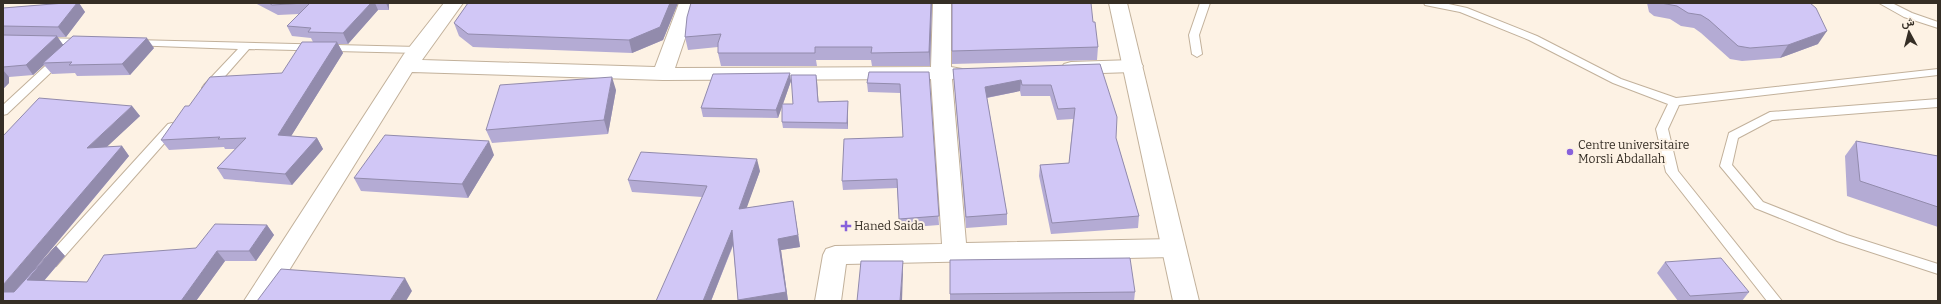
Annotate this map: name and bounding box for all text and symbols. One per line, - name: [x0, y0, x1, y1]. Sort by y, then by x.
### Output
- north arrow: [1889, 12, 1929, 52]
- text: ش: [1900, 15, 1915, 30]
- place label: Centre universitaire Morsli Abdallah: [1578, 138, 1689, 166]
- marker: Centre universitaire Morsli Abdallah: [1565, 147, 1575, 157]
- place label: Haned Saida: [854, 219, 925, 233]
- marker: Haned Saida: [841, 221, 851, 231]

